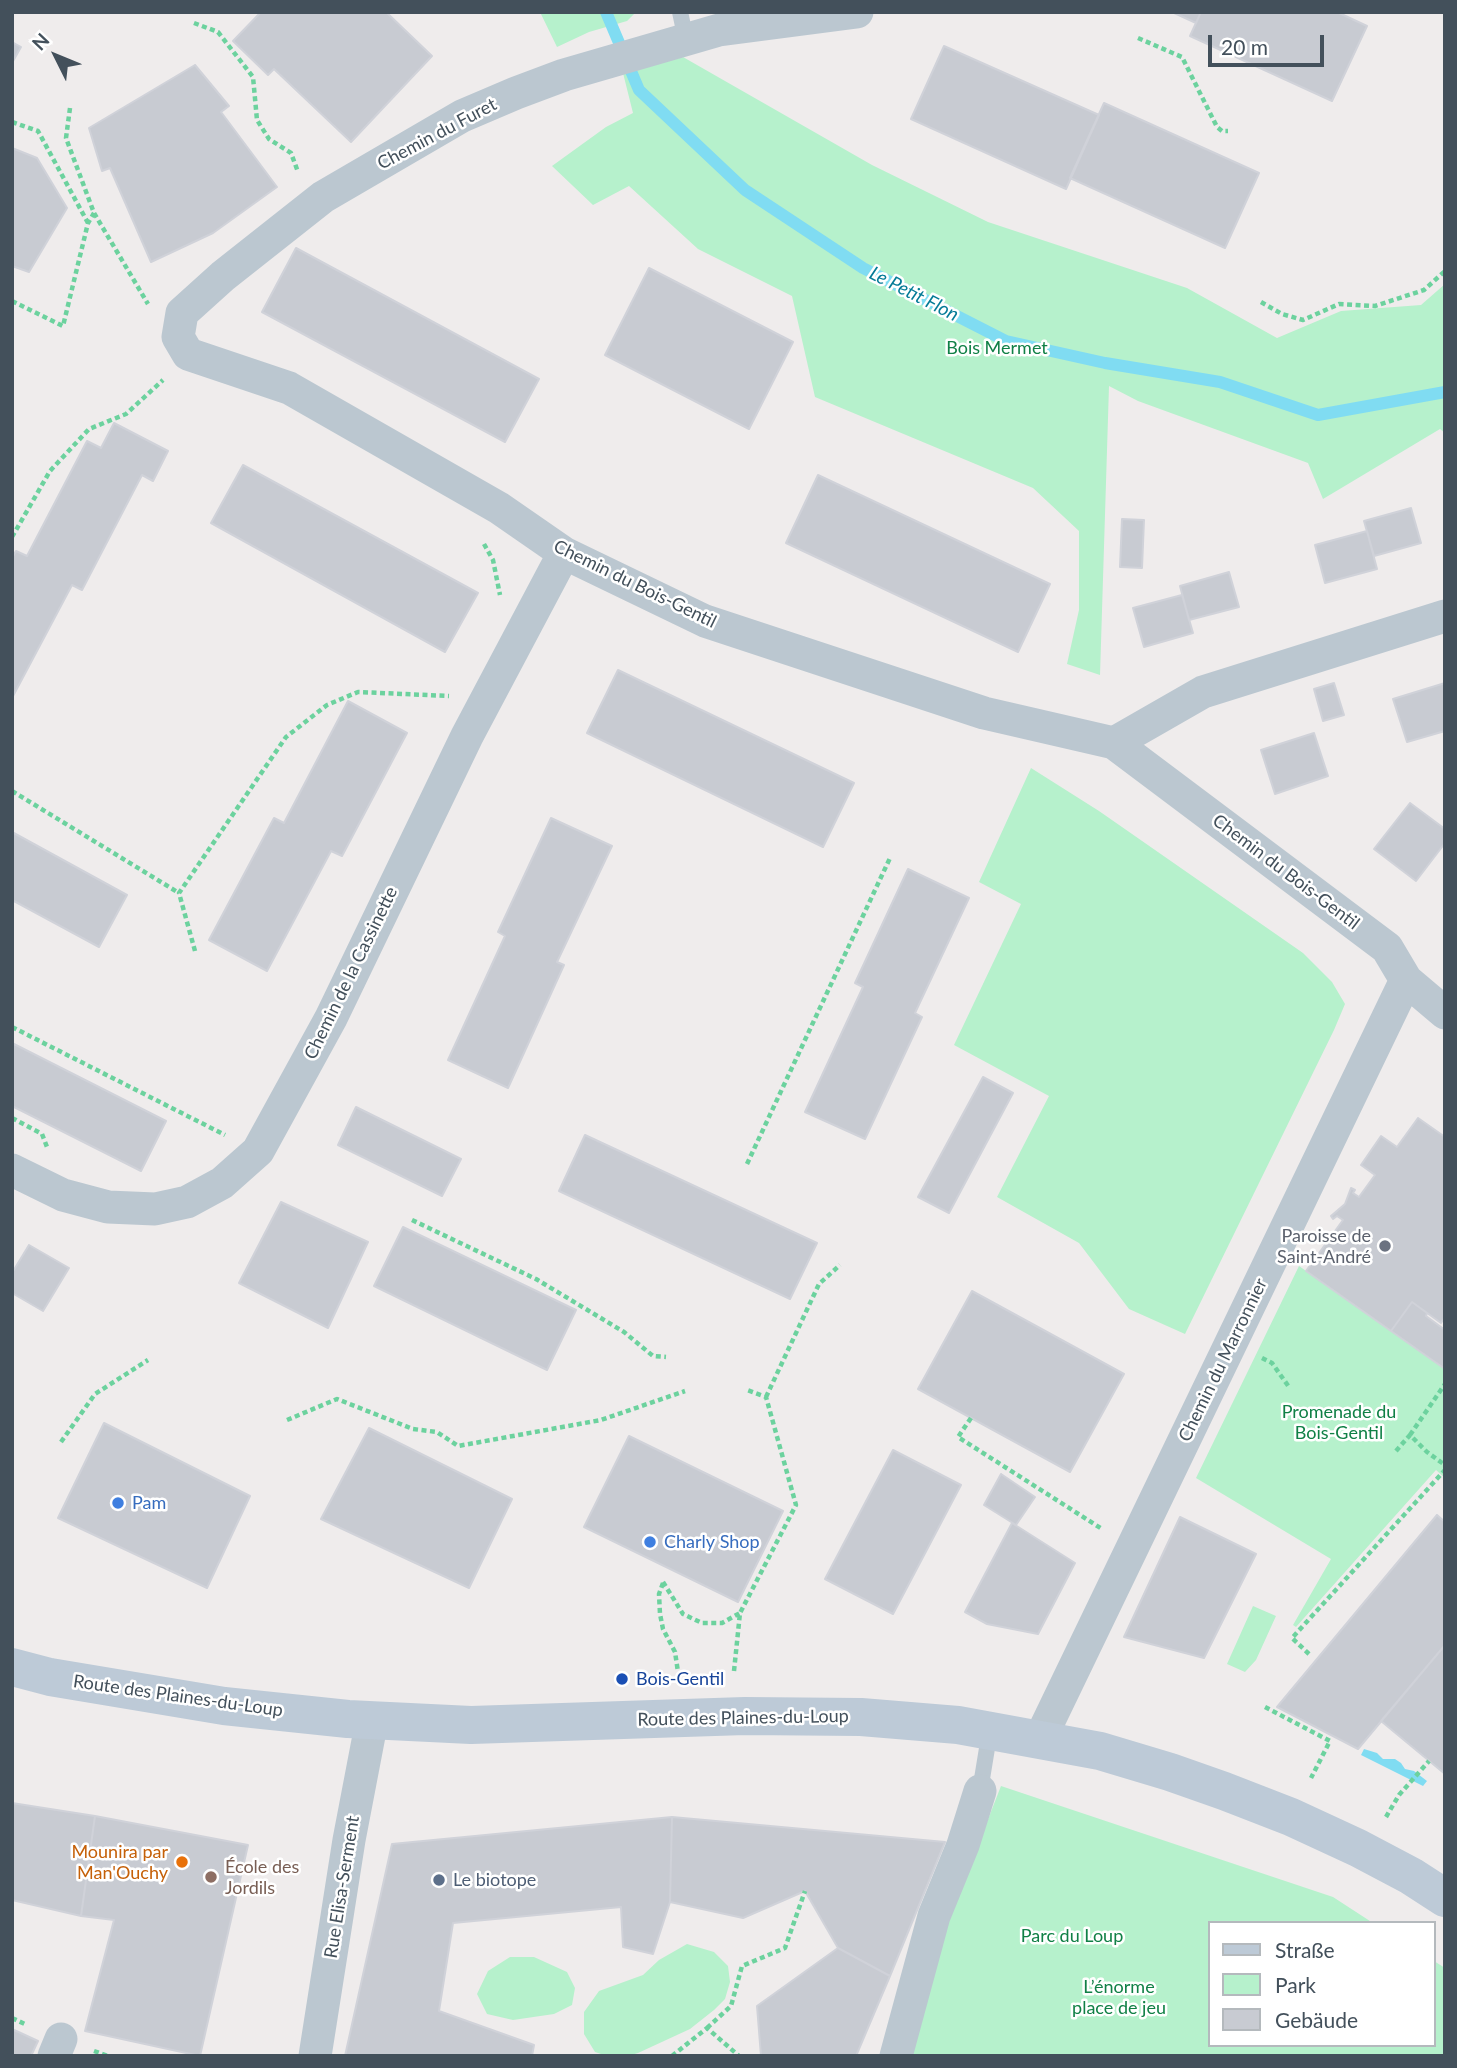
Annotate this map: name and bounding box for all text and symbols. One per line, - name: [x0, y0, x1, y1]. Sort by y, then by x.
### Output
- north arrow: [21, 21, 91, 91]
- scale bar: [1212, 21, 1328, 65]
- text: N: [27, 28, 54, 55]
- text: 20 m: [1221, 34, 1268, 59]
- street label: Chemin du Furet: [374, 94, 500, 174]
- water label: Le Petit Flon: [866, 262, 962, 326]
- park label: Bois Mermet: [946, 337, 1048, 359]
- street label: Chemin du Bois-Gentil: [550, 535, 720, 633]
- street label: Chemin du Bois-Gentil: [1208, 810, 1364, 934]
- street label: Chemin de la Cassinette: [300, 883, 402, 1063]
- place label: Paroisse de Saint-André: [1277, 1225, 1371, 1268]
- marker: Paroisse de Saint-André: [1377, 1238, 1393, 1254]
- street label: Chemin du Marronnier: [1174, 1275, 1272, 1445]
- park label: Promenade du Bois-Gentil: [1282, 1401, 1396, 1444]
- place label: Pam: [132, 1492, 166, 1514]
- marker: Pam: [110, 1495, 126, 1511]
- place label: Charly Shop: [664, 1531, 760, 1553]
- marker: Charly Shop: [642, 1534, 658, 1550]
- place label: Bois-Gentil: [636, 1668, 724, 1690]
- street label: Route des Plaines-du-Loup: [72, 1671, 284, 1721]
- marker: Bois-Gentil: [614, 1671, 630, 1687]
- street label: Route des Plaines-du-Loup: [637, 1705, 849, 1731]
- street label: Rue Elisa-Serment: [320, 1814, 364, 1960]
- place label: Mounira par Man'Ouchy: [71, 1841, 168, 1884]
- marker: Mounira par Man'Ouchy: [174, 1854, 190, 1870]
- place label: École des Jordils: [225, 1856, 299, 1898]
- marker: École des Jordils: [203, 1869, 219, 1885]
- place label: Le biotope: [453, 1869, 536, 1891]
- marker: Le biotope: [431, 1872, 447, 1888]
- legend: [1208, 1921, 1436, 2047]
- park label: Parc du Loup: [1021, 1925, 1123, 1947]
- text: Straße: [1275, 1937, 1335, 1962]
- text: Park: [1275, 1972, 1316, 1997]
- park label: L’énorme place de jeu: [1072, 1976, 1166, 2018]
- text: Gebäude: [1275, 2007, 1358, 2032]

